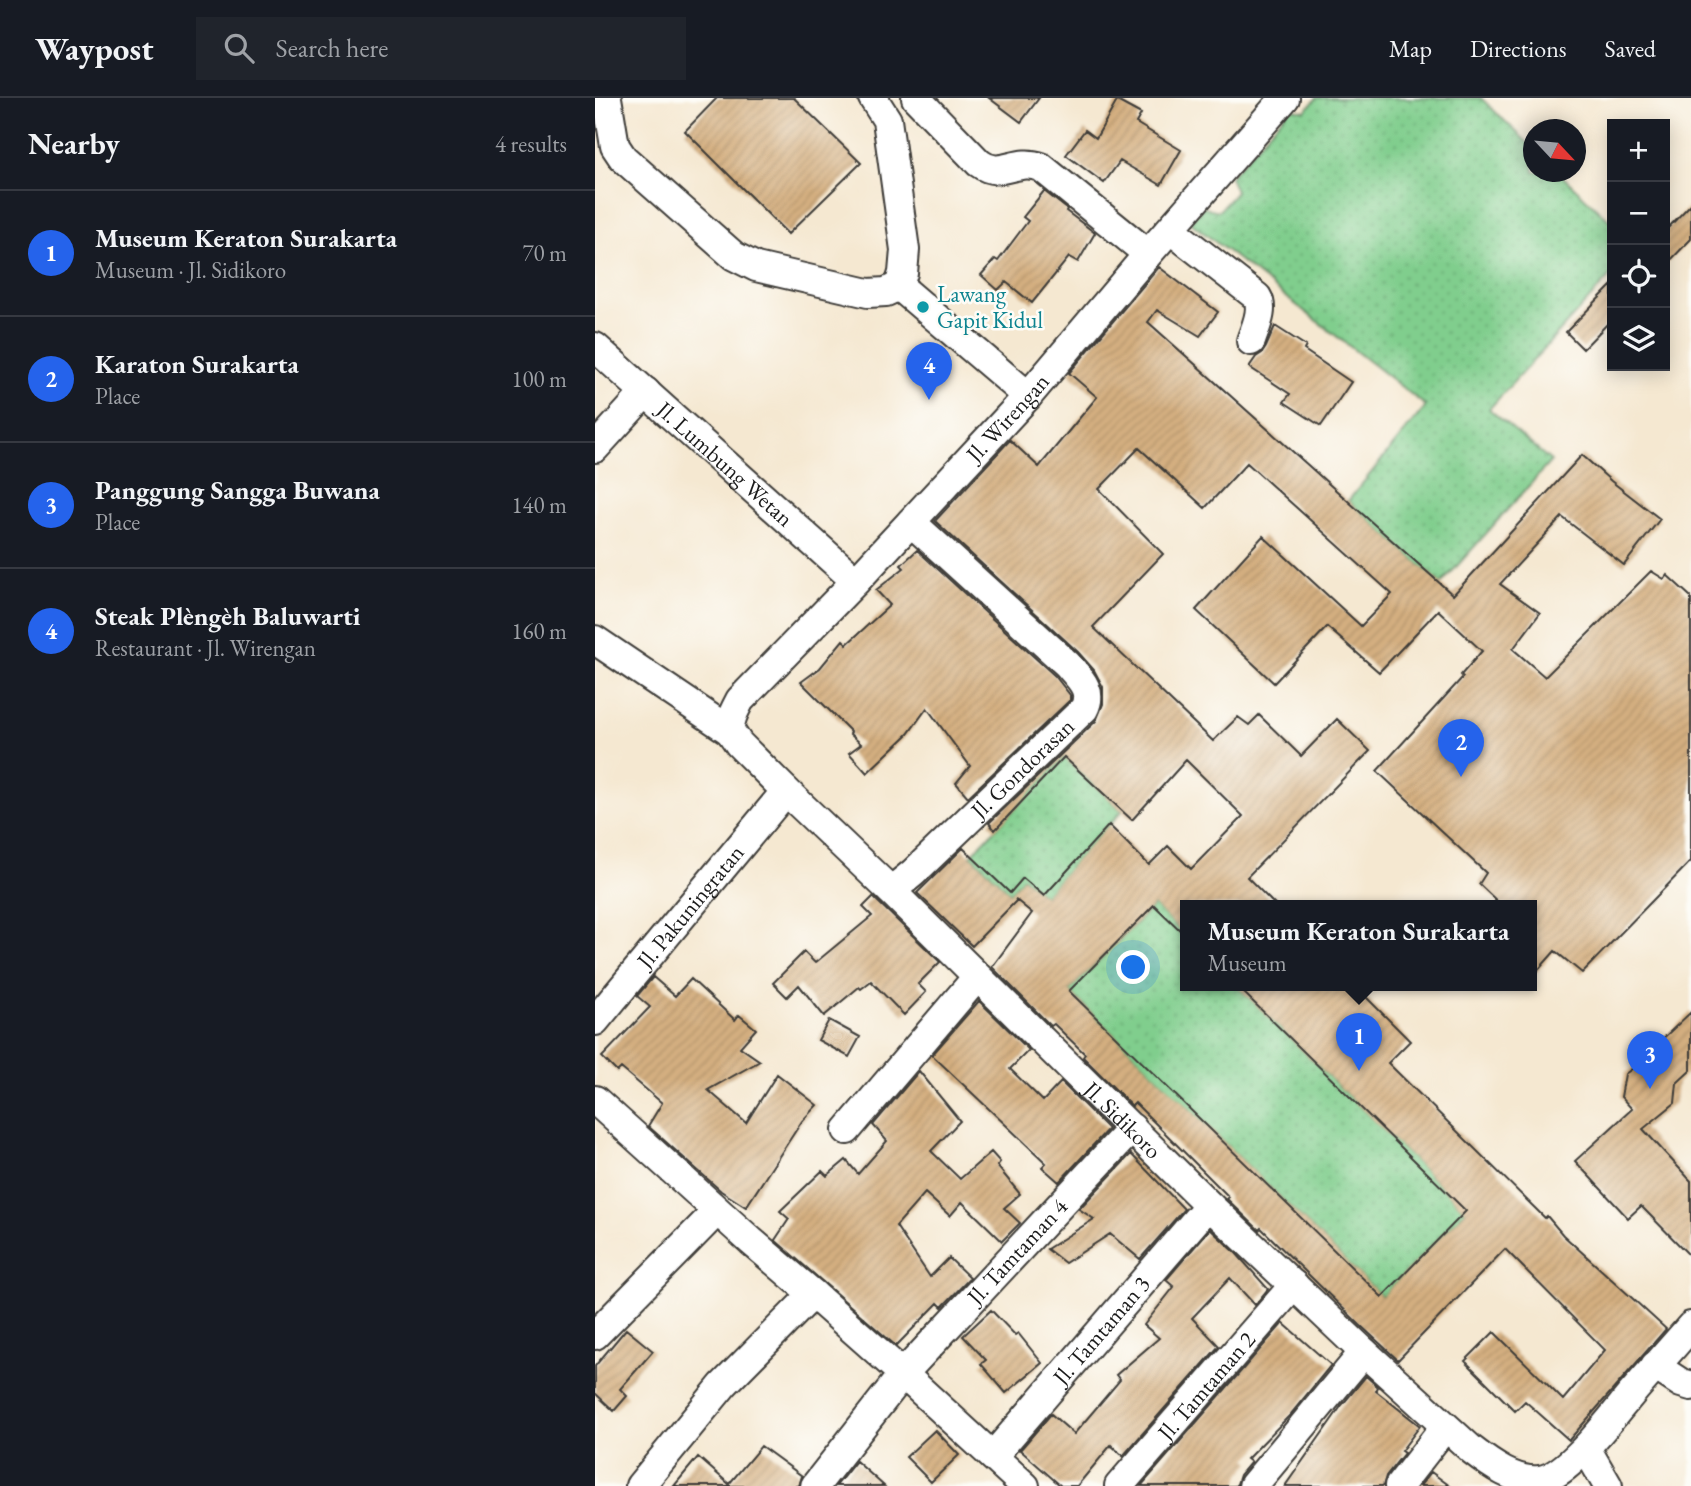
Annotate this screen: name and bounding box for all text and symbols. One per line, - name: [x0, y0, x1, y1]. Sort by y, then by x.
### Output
- search box: [196, 17, 686, 80]
- text: Waypost: [35, 27, 154, 70]
- icon: search: [220, 29, 258, 67]
- text: Search here: [276, 31, 388, 65]
- text: Map: [1389, 33, 1432, 64]
- text: Directions: [1470, 33, 1567, 64]
- text: Saved: [1605, 33, 1656, 64]
- north arrow: [1523, 119, 1586, 182]
- map controls: [1607, 119, 1670, 371]
- button: +: [1607, 119, 1670, 182]
- text: Nearby: [28, 124, 120, 163]
- text: 4 results: [495, 129, 567, 159]
- button: −: [1607, 182, 1670, 245]
- text: Museum Keraton Surakarta: [95, 221, 397, 255]
- text: 1: [45, 238, 57, 268]
- text: 70 m: [522, 238, 567, 268]
- button: locate: [1607, 245, 1670, 308]
- text: Museum · Jl. Sidikoro: [95, 255, 286, 285]
- place label: Lawang Gapit Kidul: [937, 279, 1043, 335]
- marker: Lawang Gapit Kidul: [915, 299, 931, 315]
- button: layers: [1607, 308, 1670, 371]
- pin: 4: [906, 342, 952, 400]
- text: Karaton Surakarta: [95, 347, 299, 381]
- text: 2: [45, 364, 57, 394]
- text: 100 m: [511, 364, 567, 394]
- street label: Jl. Wirengan: [958, 367, 1056, 470]
- text: Place: [95, 381, 140, 411]
- street label: Jl. Lumbung Wetan: [649, 393, 800, 533]
- text: Panggung Sangga Buwana: [95, 473, 380, 507]
- text: 3: [45, 490, 57, 520]
- text: 140 m: [511, 490, 567, 520]
- text: Place: [95, 507, 140, 537]
- text: Steak Plèngèh Baluwarti: [95, 599, 361, 633]
- text: 4: [45, 616, 57, 646]
- text: 160 m: [511, 616, 567, 646]
- text: Restaurant · Jl. Wirengan: [95, 633, 316, 663]
- street label: Jl. Gondorasan: [963, 711, 1081, 826]
- pin: 2: [1438, 719, 1484, 777]
- street label: Jl. Pakuningratan: [629, 838, 750, 976]
- popup: [1180, 900, 1537, 991]
- text: Museum Keraton Surakarta: [1207, 914, 1510, 948]
- text: Museum: [1207, 948, 1287, 978]
- your location: [1116, 950, 1150, 984]
- pin: 1: [1336, 1013, 1382, 1071]
- pin: 3: [1627, 1031, 1673, 1089]
- street label: Jl. Sidikoro: [1076, 1073, 1168, 1165]
- street label: Jl. Tamtaman 4: [959, 1191, 1075, 1312]
- street label: Jl. Tamtaman 3: [1045, 1269, 1157, 1393]
- street label: Jl. Tamtaman 2: [1149, 1325, 1262, 1448]

